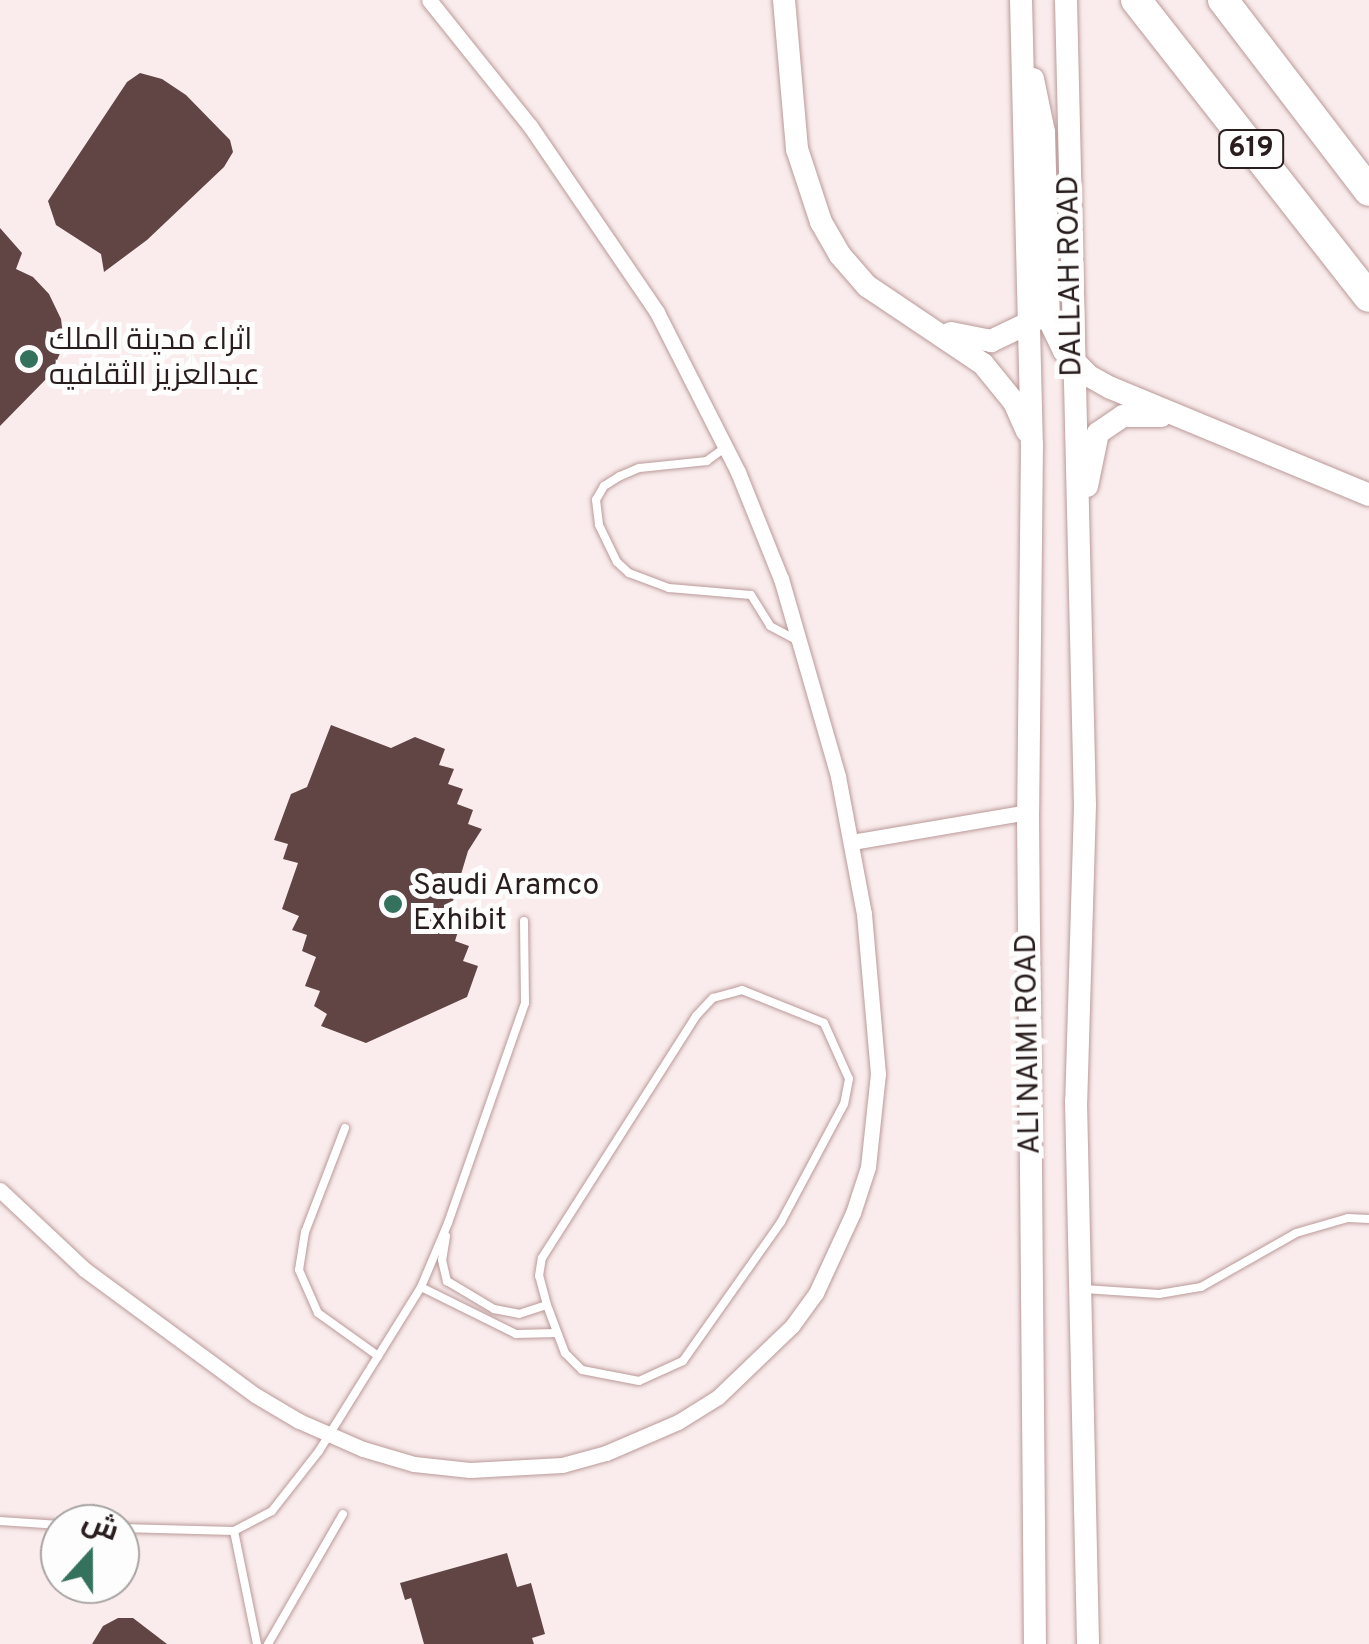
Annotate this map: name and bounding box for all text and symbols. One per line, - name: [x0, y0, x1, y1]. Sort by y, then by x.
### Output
- road number: 619: [1216, 126, 1286, 172]
- street label: DALLAH ROAD: [1052, 175, 1092, 377]
- place label: اثراء مدينة الملك عبدالعزيز الثقافيه: [49, 324, 260, 394]
- marker: اثراء مدينة الملك عبدالعزيز الثقافيه: [18, 348, 40, 370]
- place label: Saudi Aramco Exhibit: [413, 869, 600, 940]
- marker: Saudi Aramco Exhibit: [382, 893, 404, 915]
- street label: ALI NAIMI ROAD: [1010, 933, 1050, 1155]
- north arrow: [40, 1504, 140, 1604]
- text: ش: [77, 1505, 123, 1551]

